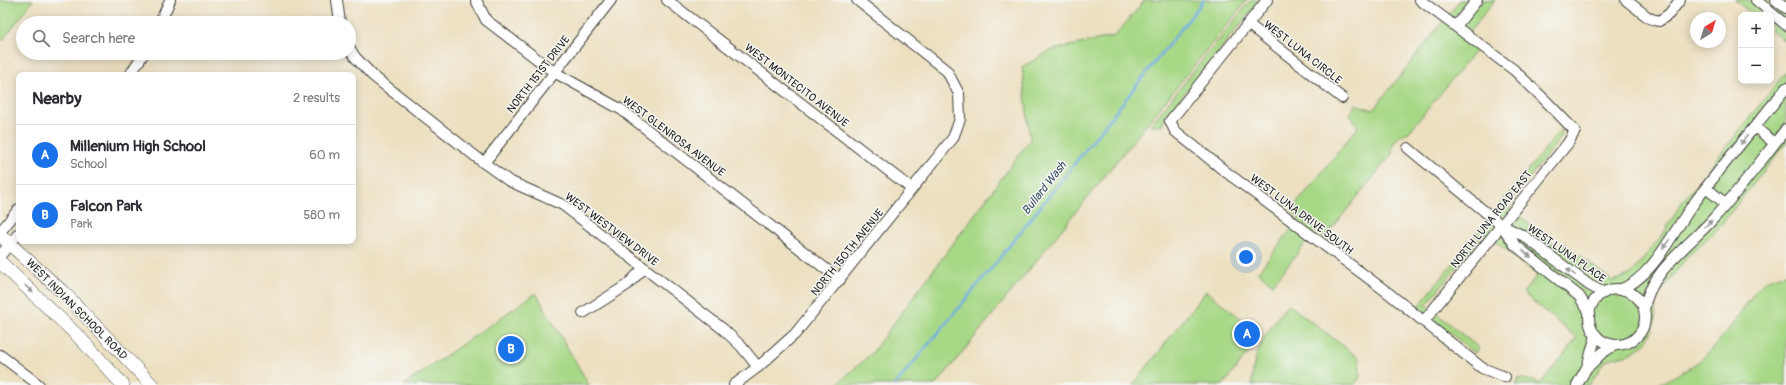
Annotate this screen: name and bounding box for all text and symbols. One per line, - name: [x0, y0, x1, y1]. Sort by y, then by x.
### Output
- north arrow: [1690, 12, 1726, 48]
- map controls: [1738, 12, 1774, 84]
- button: +: [1738, 12, 1774, 48]
- search box: [16, 16, 356, 60]
- street label: WEST LUNA CIRCLE: [1261, 18, 1345, 87]
- icon: search: [30, 27, 52, 49]
- text: Search here: [62, 29, 135, 48]
- street label: NORTH 151ST DRIVE: [504, 33, 573, 116]
- street label: WEST MONTECITO AVENUE: [742, 41, 851, 130]
- button: −: [1738, 48, 1774, 84]
- text: Nearby: [32, 88, 81, 109]
- text: 2 results: [293, 90, 340, 106]
- street label: WEST GLENROSA AVENUE: [620, 94, 728, 179]
- one-way arrow: [1740, 135, 1749, 146]
- text: Millenium High School: [70, 137, 206, 156]
- text: A: [41, 147, 49, 163]
- text: 60 m: [309, 147, 340, 163]
- text: School: [70, 156, 107, 172]
- water label: Bullard Wash: [1019, 158, 1071, 218]
- street label: NORTH LUNA ROAD EAST: [1448, 168, 1535, 271]
- street label: WEST LUNA DRIVE SOUTH: [1248, 172, 1356, 257]
- street label: WEST WESTVIEW DRIVE: [562, 190, 661, 269]
- text: Falcon Park: [70, 197, 142, 216]
- street label: NORTH 150TH AVENUE: [808, 206, 887, 298]
- text: B: [41, 207, 49, 223]
- text: 580 m: [303, 207, 340, 223]
- text: Park: [70, 216, 93, 232]
- one-way arrow: [1703, 220, 1713, 229]
- street label: WEST LUNA PLACE: [1525, 222, 1609, 285]
- one-way arrow: [1662, 239, 1671, 250]
- your location: [1236, 247, 1256, 267]
- one-way arrow: [1521, 249, 1532, 258]
- street label: WEST INDIAN SCHOOL ROAD: [23, 256, 130, 363]
- one-way arrow: [1566, 268, 1577, 276]
- one-way arrow: [24, 284, 34, 294]
- pin: A: [1234, 319, 1260, 349]
- pin: B: [498, 334, 524, 364]

